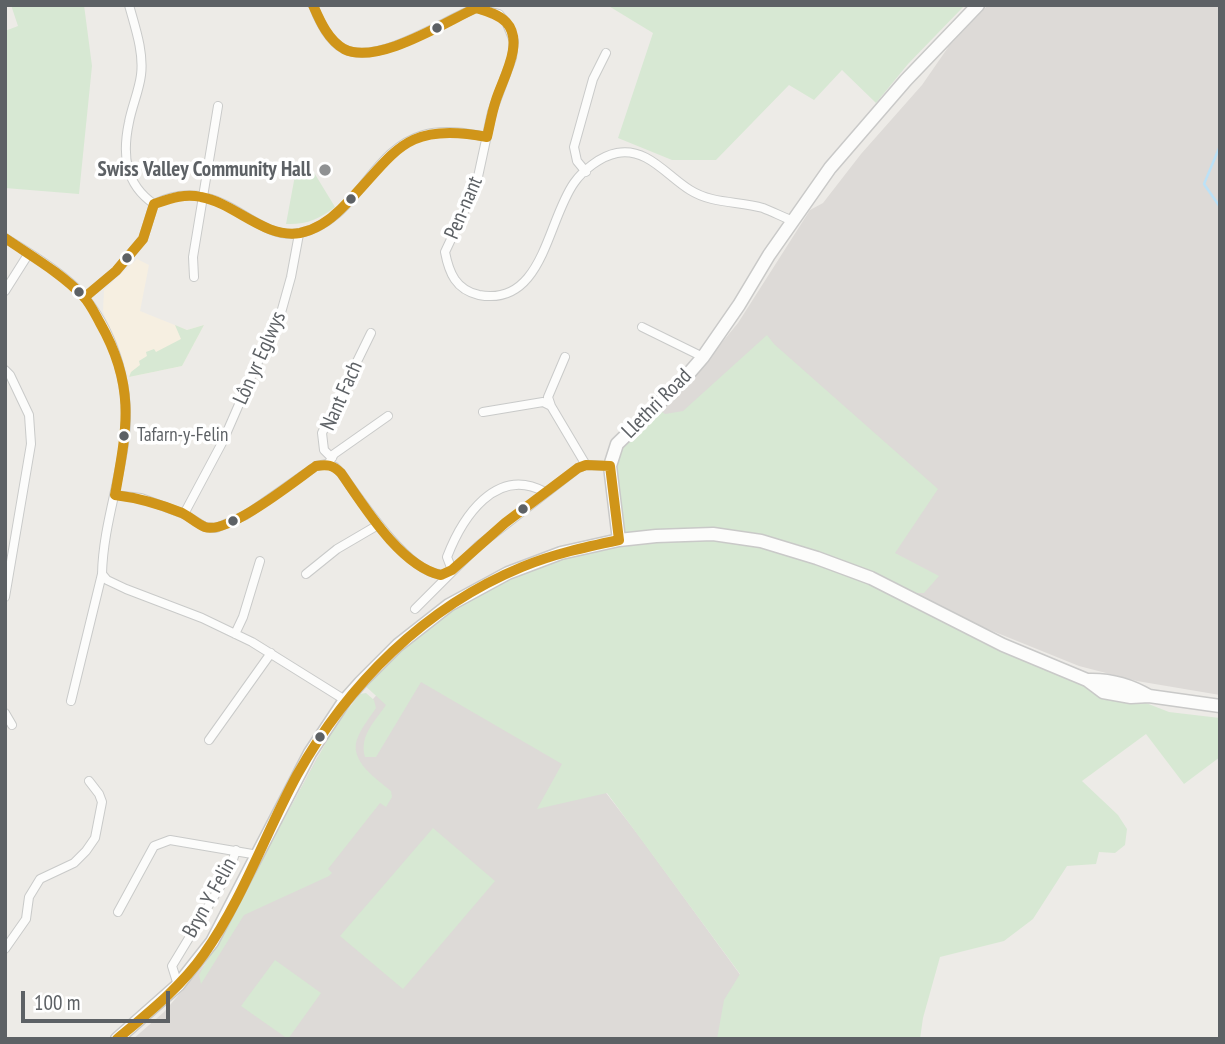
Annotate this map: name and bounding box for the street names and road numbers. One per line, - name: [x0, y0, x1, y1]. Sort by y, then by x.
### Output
- street label: Pen-nant: [440, 173, 488, 243]
- street label: Lôn yr Eglwys: [228, 308, 292, 408]
- street label: Nant Fach: [316, 358, 368, 434]
- street label: Llethri Road: [617, 364, 697, 444]
- street label: Bryn Y Felin: [178, 854, 242, 942]

